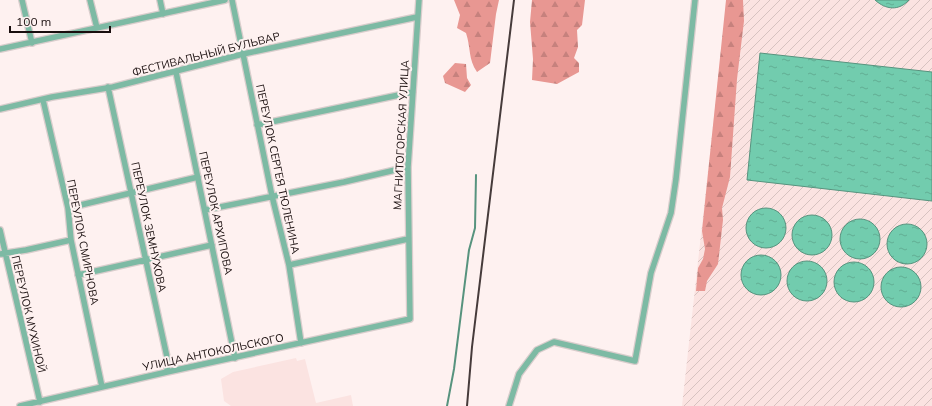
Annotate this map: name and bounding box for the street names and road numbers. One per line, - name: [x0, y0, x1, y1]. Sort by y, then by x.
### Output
- street label: ФЕСТИВАЛЬНЫЙ БУЛЬВАР: [131, 29, 281, 79]
- street label: МАГНИТОГОРСКАЯ УЛИЦА: [390, 60, 412, 210]
- street label: ПЕРЕУЛОК СЕРГЕЯ ТЮЛЕНИНА: [253, 83, 303, 255]
- street label: ПЕРЕУЛОК АРХИПОВА: [196, 150, 236, 276]
- street label: ПЕРЕУЛОК ЗЕМНУХОВА: [128, 161, 170, 293]
- street label: ПЕРЕУЛОК СМИРНОВА: [64, 178, 102, 306]
- street label: ПЕРЕУЛОК МУХИНОЙ: [9, 254, 49, 374]
- street label: УЛИЦА АНТОКОЛЬСКОГО: [140, 330, 285, 374]

